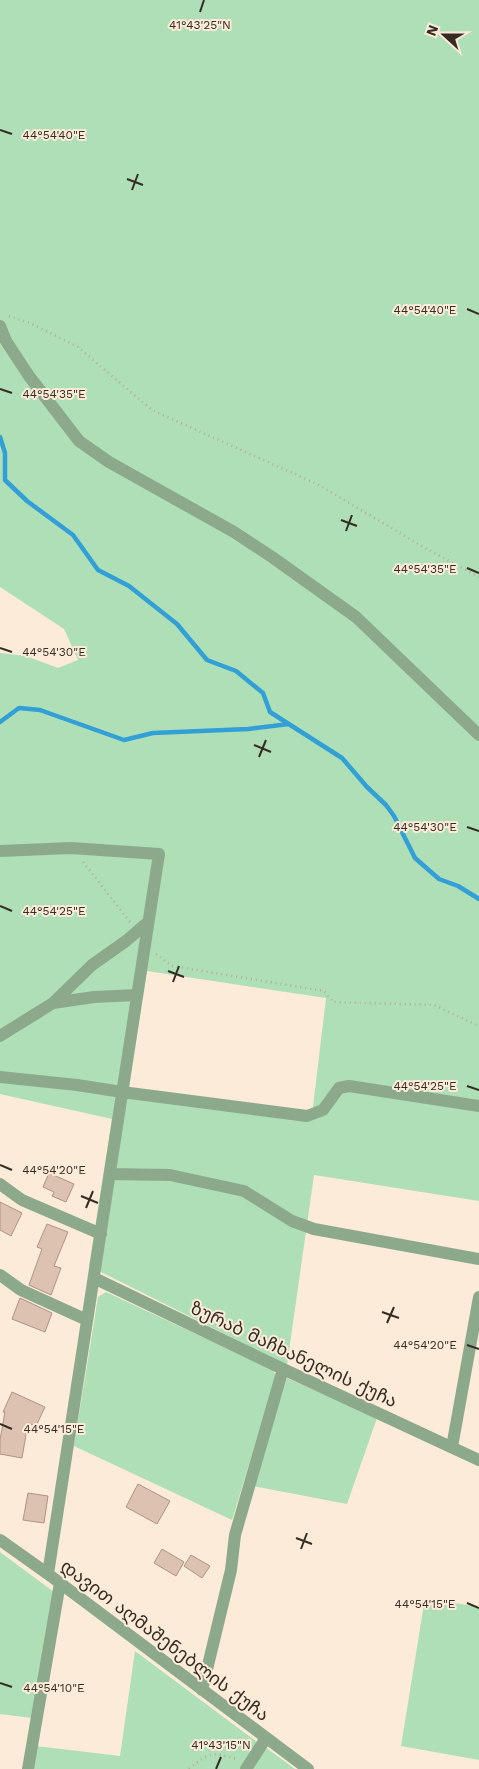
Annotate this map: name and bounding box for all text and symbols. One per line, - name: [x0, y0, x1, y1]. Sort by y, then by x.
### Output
- north arrow: [419, 10, 469, 60]
- text: 41°43'25"N: [169, 18, 231, 32]
- text: N: [423, 23, 441, 38]
- text: 44°54'40"E: [23, 128, 86, 142]
- text: 44°54'40"E: [394, 303, 457, 317]
- text: 44°54'35"E: [22, 387, 86, 401]
- text: 44°54'35"E: [393, 562, 457, 576]
- text: 44°54'30"E: [22, 645, 86, 659]
- text: 44°54'30"E: [393, 820, 457, 834]
- text: 44°54'25"E: [22, 904, 86, 918]
- text: 44°54'25"E: [393, 1079, 457, 1093]
- text: 44°54'20"E: [22, 1163, 86, 1177]
- street label: ზურაბ მაჩხანელის ქუჩა: [187, 1297, 401, 1412]
- text: 44°54'20"E: [393, 1338, 457, 1352]
- text: 44°54'15"E: [24, 1422, 85, 1436]
- street label: დავით აღმაშენებლის ქუჩა: [56, 1555, 273, 1726]
- text: 44°54'15"E: [395, 1597, 456, 1611]
- text: 44°54'10"E: [23, 1681, 85, 1695]
- text: 41°43'15"N: [191, 1738, 251, 1752]

